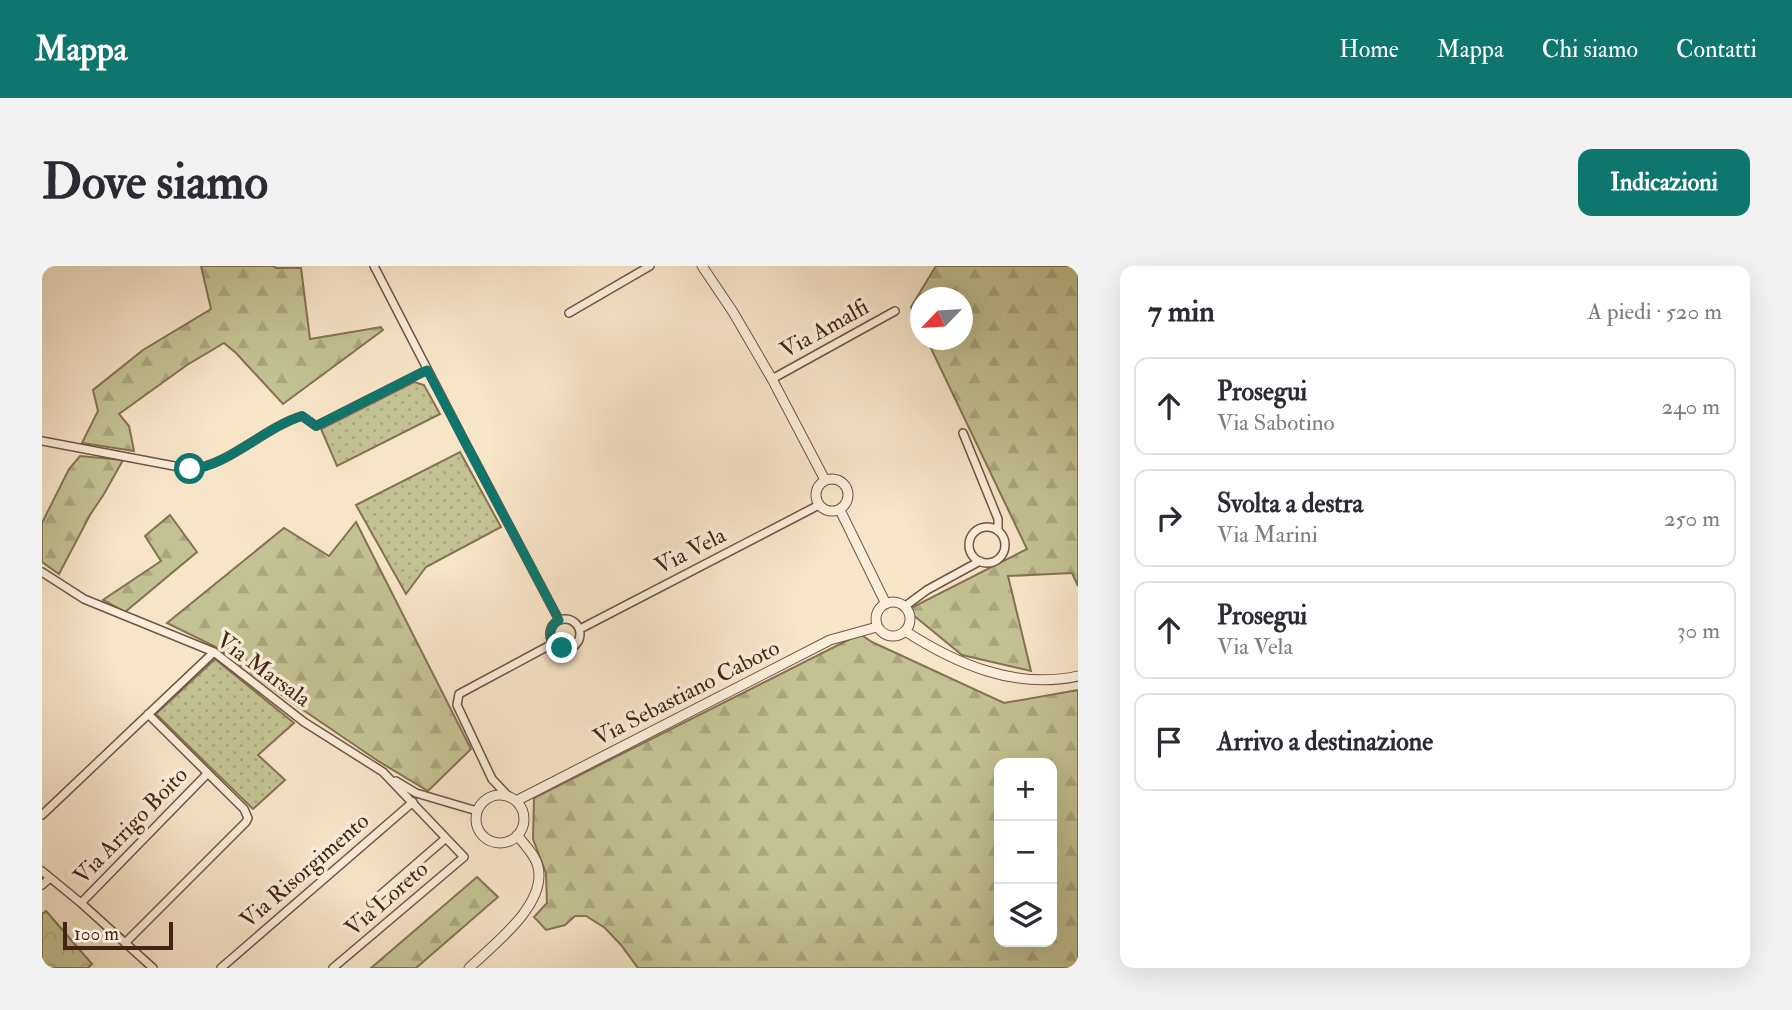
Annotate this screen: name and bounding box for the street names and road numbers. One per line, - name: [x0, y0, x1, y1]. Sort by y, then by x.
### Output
- street label: Via Amalfi: [775, 292, 874, 365]
- street label: Via Vela: [650, 520, 731, 581]
- street label: Via Marsala: [211, 626, 317, 714]
- street label: Via Sebastiano Caboto: [588, 633, 784, 752]
- street label: Via Arrigo Boito: [67, 761, 194, 890]
- street label: Via Risorgimento: [234, 806, 375, 934]
- street label: Via Loreto: [339, 854, 434, 942]

